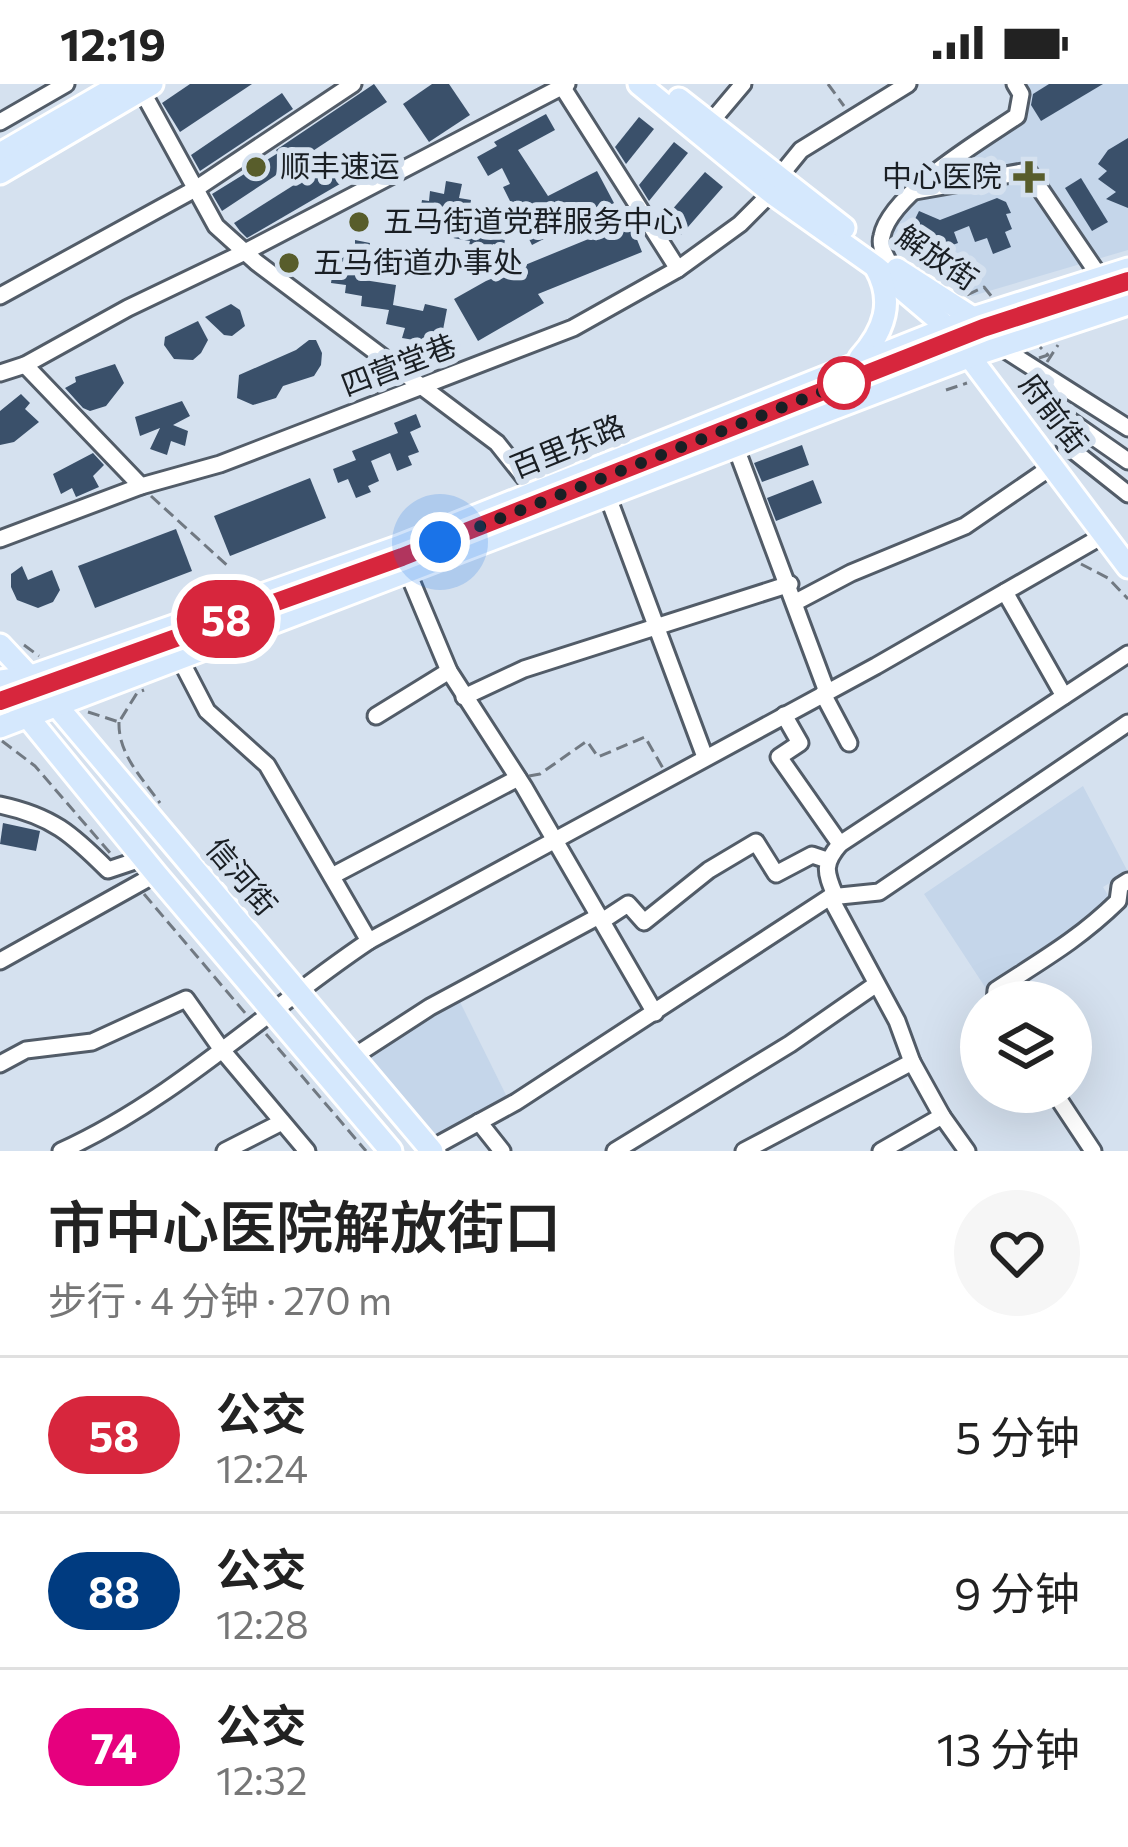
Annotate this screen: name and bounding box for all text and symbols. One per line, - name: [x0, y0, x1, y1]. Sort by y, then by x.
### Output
- text: 12:19: [60, 15, 166, 70]
- place label: 顺丰速运: [280, 146, 400, 183]
- marker: 顺丰速运: [243, 154, 269, 180]
- place label: 中心医院: [882, 156, 1002, 193]
- marker: 中心医院: [1013, 161, 1045, 193]
- place label: 五马街道党群服务中心: [383, 201, 683, 238]
- marker: 五马街道党群服务中心: [346, 209, 372, 235]
- street label: 解放街: [891, 215, 986, 296]
- place label: 五马街道办事处: [313, 242, 523, 279]
- marker: 五马街道办事处: [276, 250, 302, 276]
- street label: 四营堂巷: [335, 325, 461, 402]
- unlabelled marker: [819, 358, 869, 408]
- street label: 府前街: [1013, 365, 1097, 460]
- street label: 百里东路: [505, 405, 630, 484]
- your location: [410, 512, 470, 572]
- line badge: 58: [172, 580, 280, 658]
- text: 58: [201, 593, 251, 645]
- street label: 信河街: [200, 829, 286, 922]
- map controls: [960, 981, 1092, 1113]
- button: layers: [960, 981, 1092, 1113]
- text: 市中心医院解放街口: [48, 1190, 561, 1260]
- button: heart: [954, 1190, 1080, 1316]
- text: 步行 · 4 分钟 · 270 m: [48, 1275, 392, 1323]
- text: 公交: [216, 1384, 306, 1439]
- text: 5 分钟: [956, 1408, 1080, 1463]
- text: 58: [89, 1409, 139, 1461]
- text: 12:24: [216, 1443, 308, 1491]
- text: 公交: [216, 1540, 306, 1595]
- text: 9 分钟: [954, 1564, 1080, 1619]
- text: 88: [88, 1565, 140, 1617]
- text: 12:28: [216, 1599, 309, 1647]
- text: 公交: [216, 1696, 306, 1751]
- text: 13 分钟: [936, 1720, 1080, 1775]
- text: 74: [91, 1721, 137, 1773]
- text: 12:32: [216, 1755, 307, 1803]

